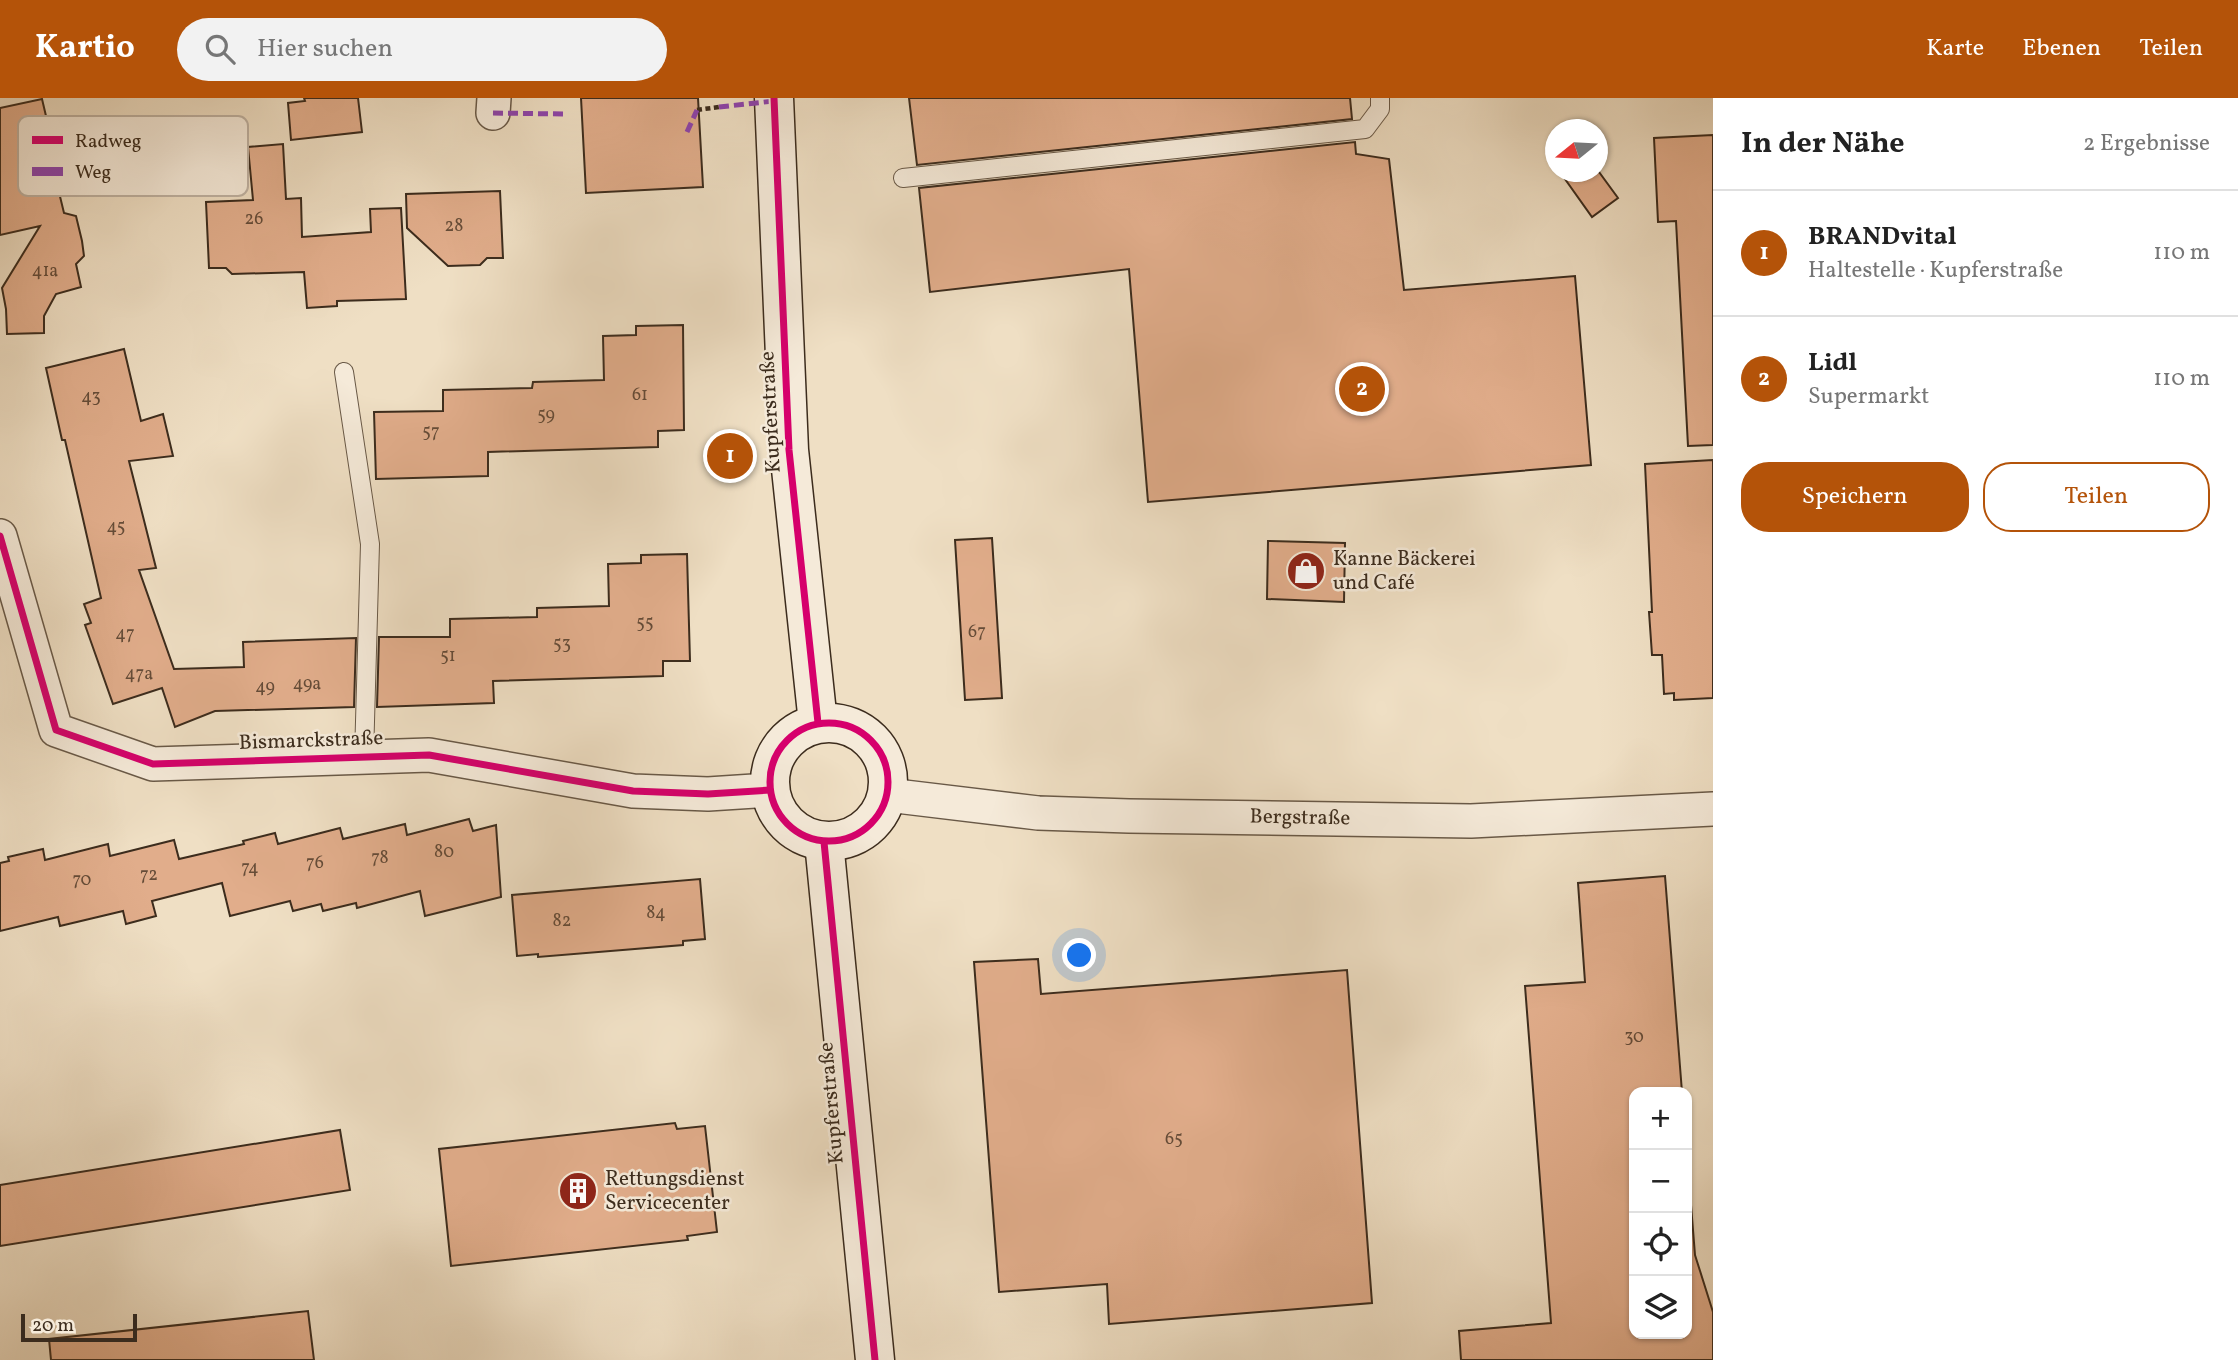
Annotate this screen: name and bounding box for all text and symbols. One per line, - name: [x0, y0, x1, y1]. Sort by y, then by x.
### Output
- search box: [177, 18, 667, 81]
- text: Kartio: [35, 26, 135, 72]
- icon: search: [201, 30, 239, 68]
- text: Hier suchen: [257, 31, 393, 67]
- text: Karte: [1926, 32, 1984, 66]
- text: Ebenen: [2022, 32, 2101, 66]
- text: Teilen: [2139, 32, 2203, 66]
- legend: [18, 116, 248, 196]
- north arrow: [1545, 119, 1608, 182]
- text: In der Nähe: [1741, 123, 1905, 165]
- text: 2 Ergebnisse: [2083, 128, 2210, 160]
- text: Radweg: [75, 129, 141, 155]
- text: Weg: [75, 160, 111, 186]
- house number: 26: [245, 207, 263, 232]
- house number: 28: [445, 214, 463, 239]
- text: BRANDvital: [1808, 219, 1957, 255]
- text: 1: [1759, 237, 1769, 269]
- text: 110 m: [2153, 237, 2210, 269]
- text: Haltestelle · Kupferstraße: [1808, 255, 2063, 287]
- house number: 41a: [32, 259, 58, 284]
- text: Lidl: [1808, 345, 1857, 381]
- street label: Kupferstraße: [753, 350, 789, 474]
- pin: 2: [1339, 363, 1385, 415]
- text: 2: [1758, 363, 1770, 395]
- text: 110 m: [2153, 363, 2210, 395]
- text: Supermarkt: [1808, 381, 1929, 413]
- house number: 61: [632, 383, 648, 408]
- house number: 43: [81, 385, 101, 410]
- house number: 59: [537, 403, 555, 428]
- house number: 57: [422, 420, 440, 445]
- pin: 1: [707, 430, 753, 482]
- button: Speichern: [1741, 462, 1969, 532]
- button: Teilen: [1983, 462, 2210, 532]
- house number: 45: [107, 515, 125, 540]
- place label: Kanne Bäckerei und Café: [1333, 545, 1476, 598]
- shop icon: Kanne Bäckerei und Café: [1285, 550, 1327, 592]
- house number: 55: [636, 611, 654, 636]
- house number: 67: [968, 620, 986, 645]
- house number: 47: [115, 622, 135, 647]
- house number: 53: [553, 632, 571, 657]
- house number: 51: [440, 644, 456, 669]
- house number: 47a: [125, 662, 153, 687]
- house number: 49a: [293, 672, 321, 697]
- house number: 49: [255, 675, 275, 700]
- street label: Bismarckstraße: [238, 724, 384, 758]
- street label: Bergstraße: [1249, 803, 1351, 833]
- house number: 80: [434, 840, 454, 865]
- house number: 78: [371, 846, 389, 871]
- house number: 76: [306, 851, 324, 876]
- house number: 74: [241, 856, 259, 881]
- house number: 72: [140, 863, 158, 888]
- house number: 70: [73, 868, 92, 893]
- house number: 84: [646, 901, 666, 926]
- house number: 82: [553, 909, 571, 934]
- your location: [1062, 938, 1096, 972]
- house number: 30: [1624, 1025, 1644, 1050]
- street label: Kupferstraße: [812, 1041, 852, 1165]
- map controls: [1629, 1087, 1692, 1339]
- button: +: [1629, 1087, 1692, 1150]
- house number: 65: [1165, 1127, 1183, 1152]
- button: −: [1629, 1150, 1692, 1213]
- place label: Rettungsdienst Servicecenter: [605, 1165, 745, 1218]
- building icon: Rettungsdienst Servicecenter: [557, 1170, 599, 1212]
- button: locate: [1629, 1213, 1692, 1276]
- button: layers: [1629, 1276, 1692, 1339]
- scale bar: [21, 1311, 136, 1343]
- text: 20 m: [32, 1313, 74, 1339]

